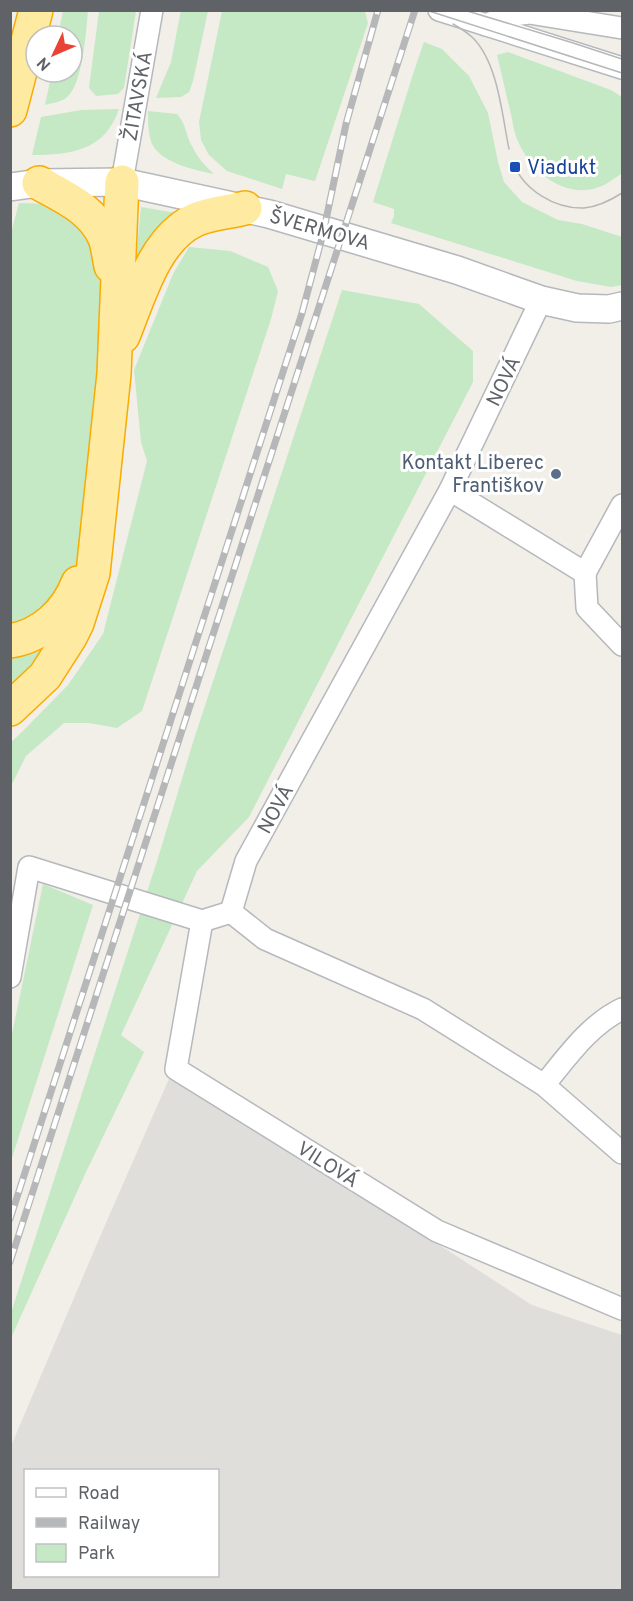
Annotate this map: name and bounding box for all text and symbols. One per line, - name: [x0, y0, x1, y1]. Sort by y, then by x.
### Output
- north arrow: [24, 24, 84, 84]
- street label: ŽITAVSKÁ: [116, 49, 160, 143]
- text: N: [33, 52, 56, 74]
- place label: Viadukt: [527, 156, 596, 182]
- marker: Viadukt: [508, 160, 522, 174]
- street label: ŠVERMOVA: [266, 202, 373, 258]
- street label: NOVÁ: [480, 352, 528, 411]
- place label: Kontakt Liberec Františkov: [402, 451, 544, 500]
- marker: Kontakt Liberec Františkov: [549, 467, 563, 481]
- street label: NOVÁ: [251, 780, 301, 839]
- street label: VILOVÁ: [291, 1135, 364, 1195]
- legend: [24, 1469, 219, 1577]
- text: Road: [78, 1483, 120, 1506]
- text: Railway: [78, 1513, 140, 1536]
- text: Park: [78, 1543, 115, 1566]

